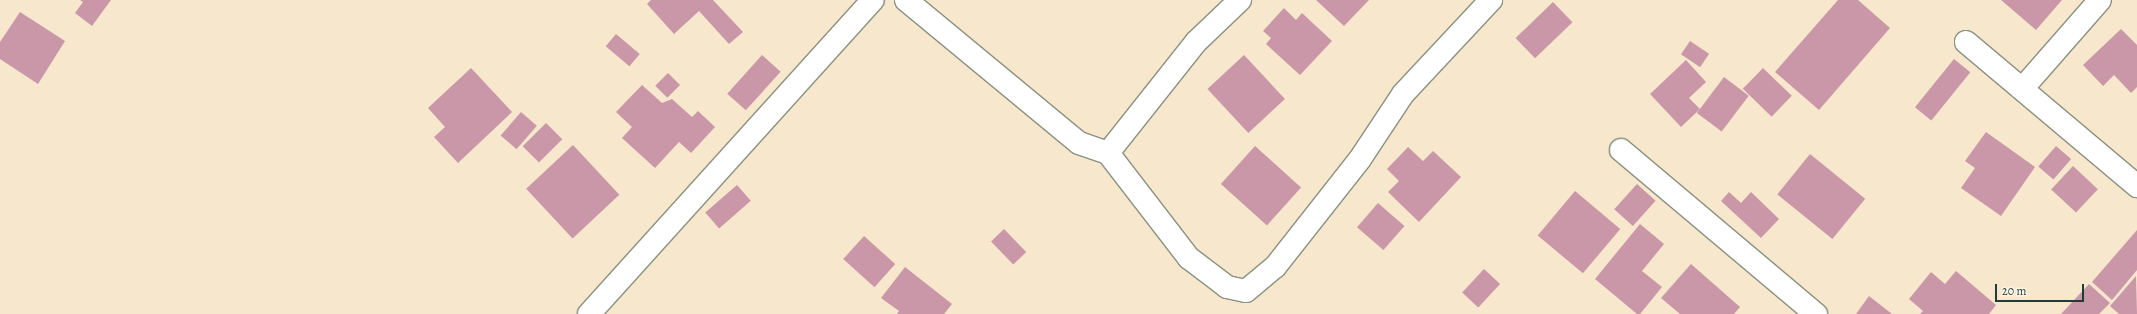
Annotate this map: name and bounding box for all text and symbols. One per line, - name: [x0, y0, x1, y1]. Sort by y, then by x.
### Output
- scale bar: [1997, 276, 2086, 302]
- text: 20 m: [2002, 283, 2026, 299]

